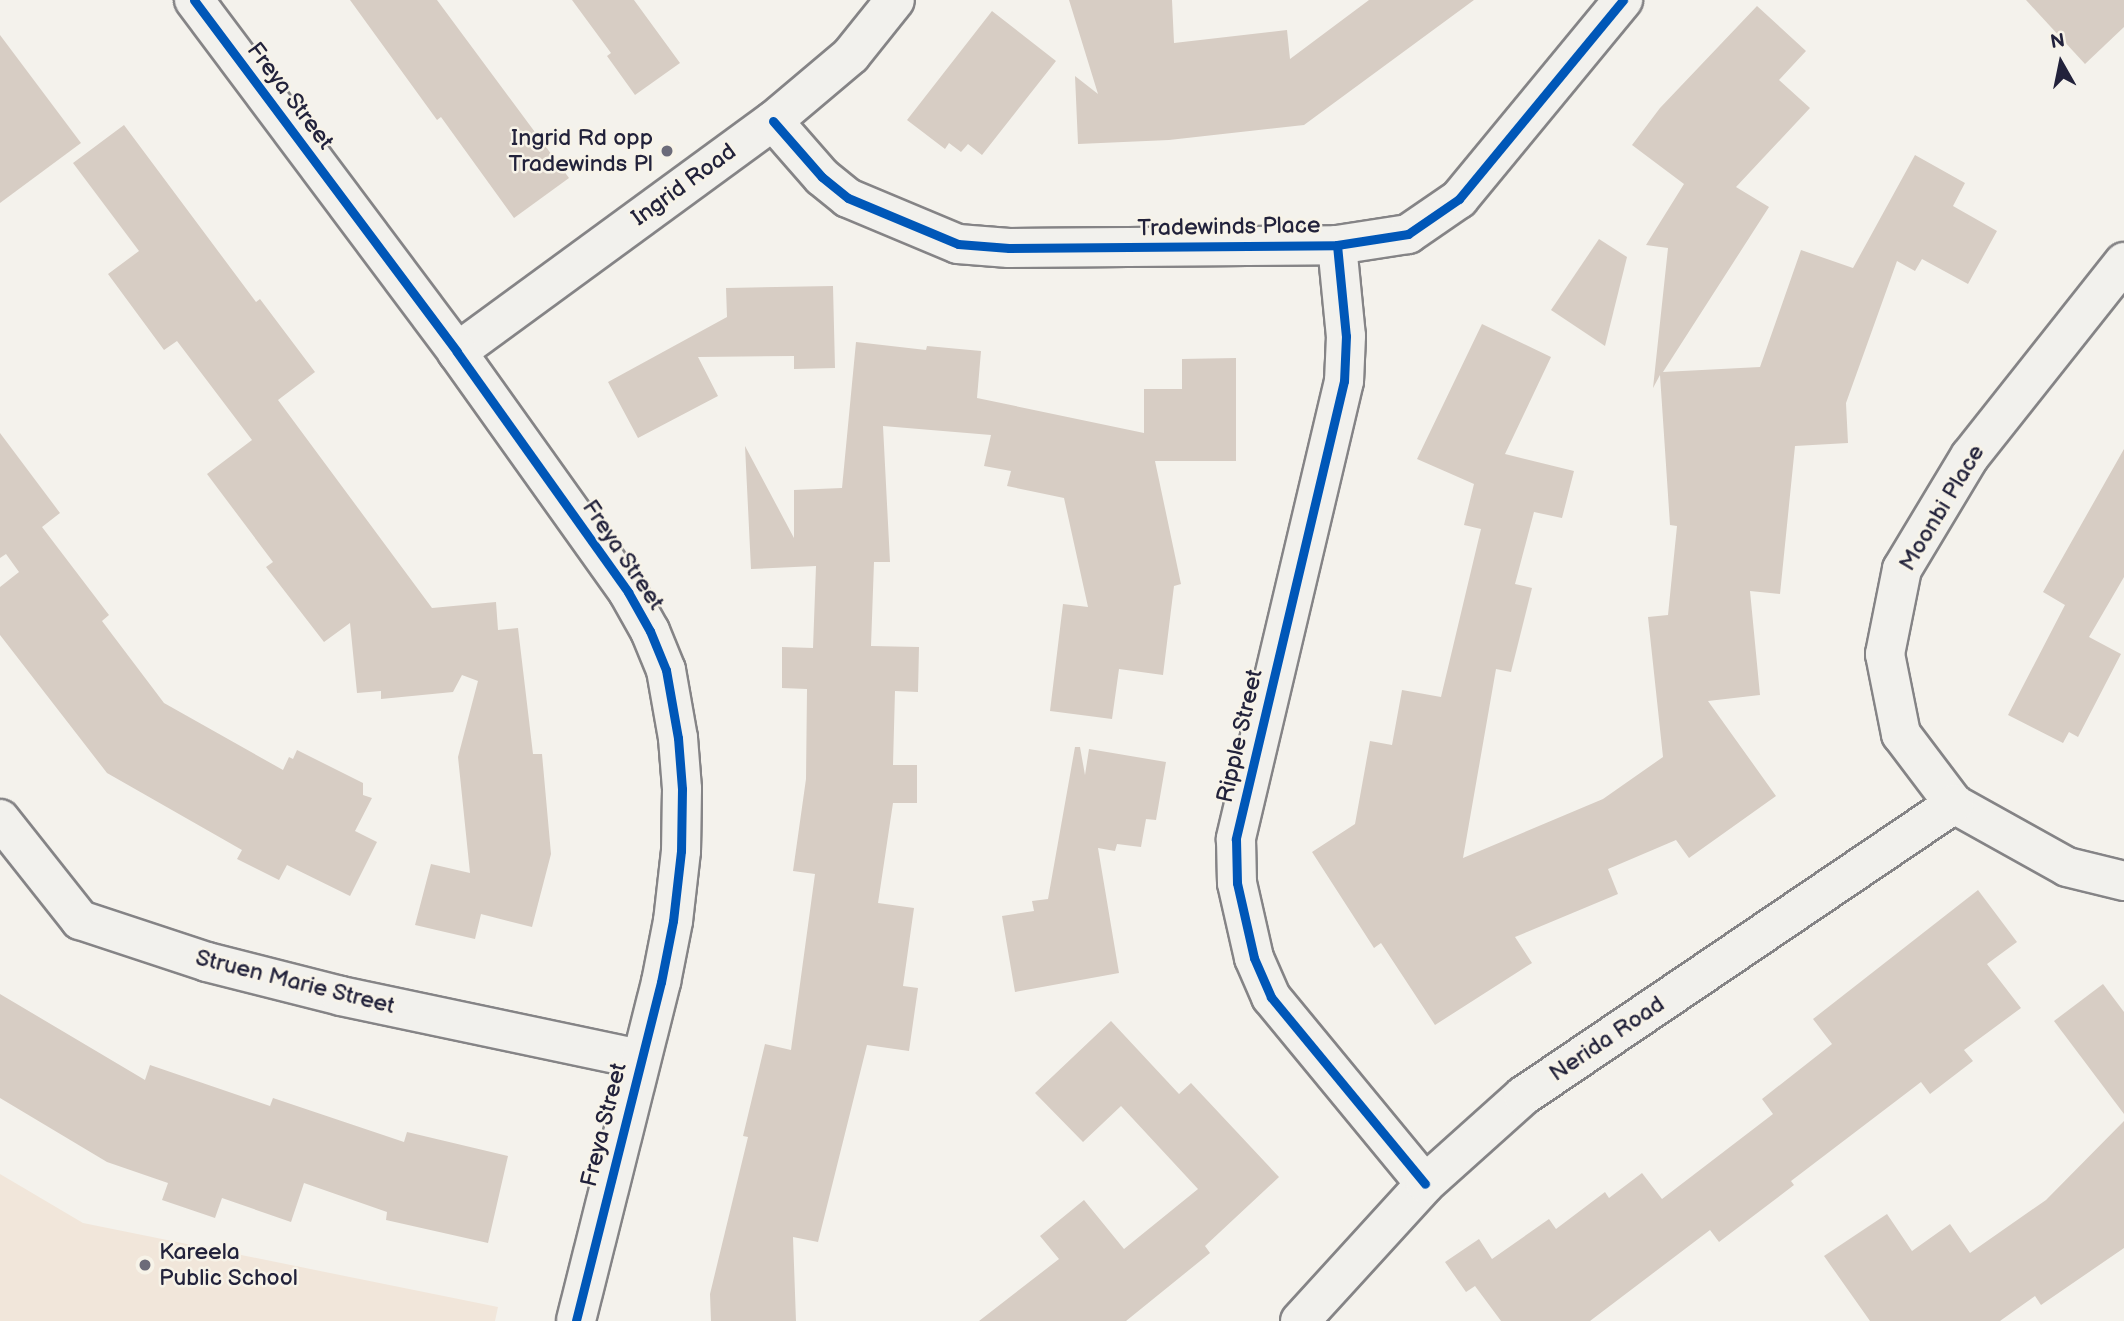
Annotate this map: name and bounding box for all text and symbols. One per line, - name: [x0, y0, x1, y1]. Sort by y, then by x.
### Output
- north arrow: [2026, 28, 2096, 98]
- text: N: [2049, 29, 2066, 54]
- street label: Freya Street: [241, 37, 339, 155]
- place label: Ingrid Rd opp Tradewinds Pl: [508, 124, 653, 178]
- street label: Ingrid Road: [627, 138, 741, 232]
- marker: Ingrid Rd opp Tradewinds Pl: [659, 143, 675, 159]
- street label: Tradewinds Place: [1137, 212, 1321, 242]
- street label: Moonbi Place: [1894, 440, 1990, 576]
- street label: Freya Street: [576, 495, 670, 615]
- street label: Ripple Street: [1211, 666, 1269, 806]
- street label: Struen Marie Street: [192, 944, 398, 1020]
- street label: Nerida Road: [1544, 990, 1670, 1088]
- street label: Freya Street: [575, 1060, 633, 1190]
- place label: Kareela Public School: [159, 1238, 298, 1292]
- marker: Kareela Public School: [137, 1257, 153, 1273]

